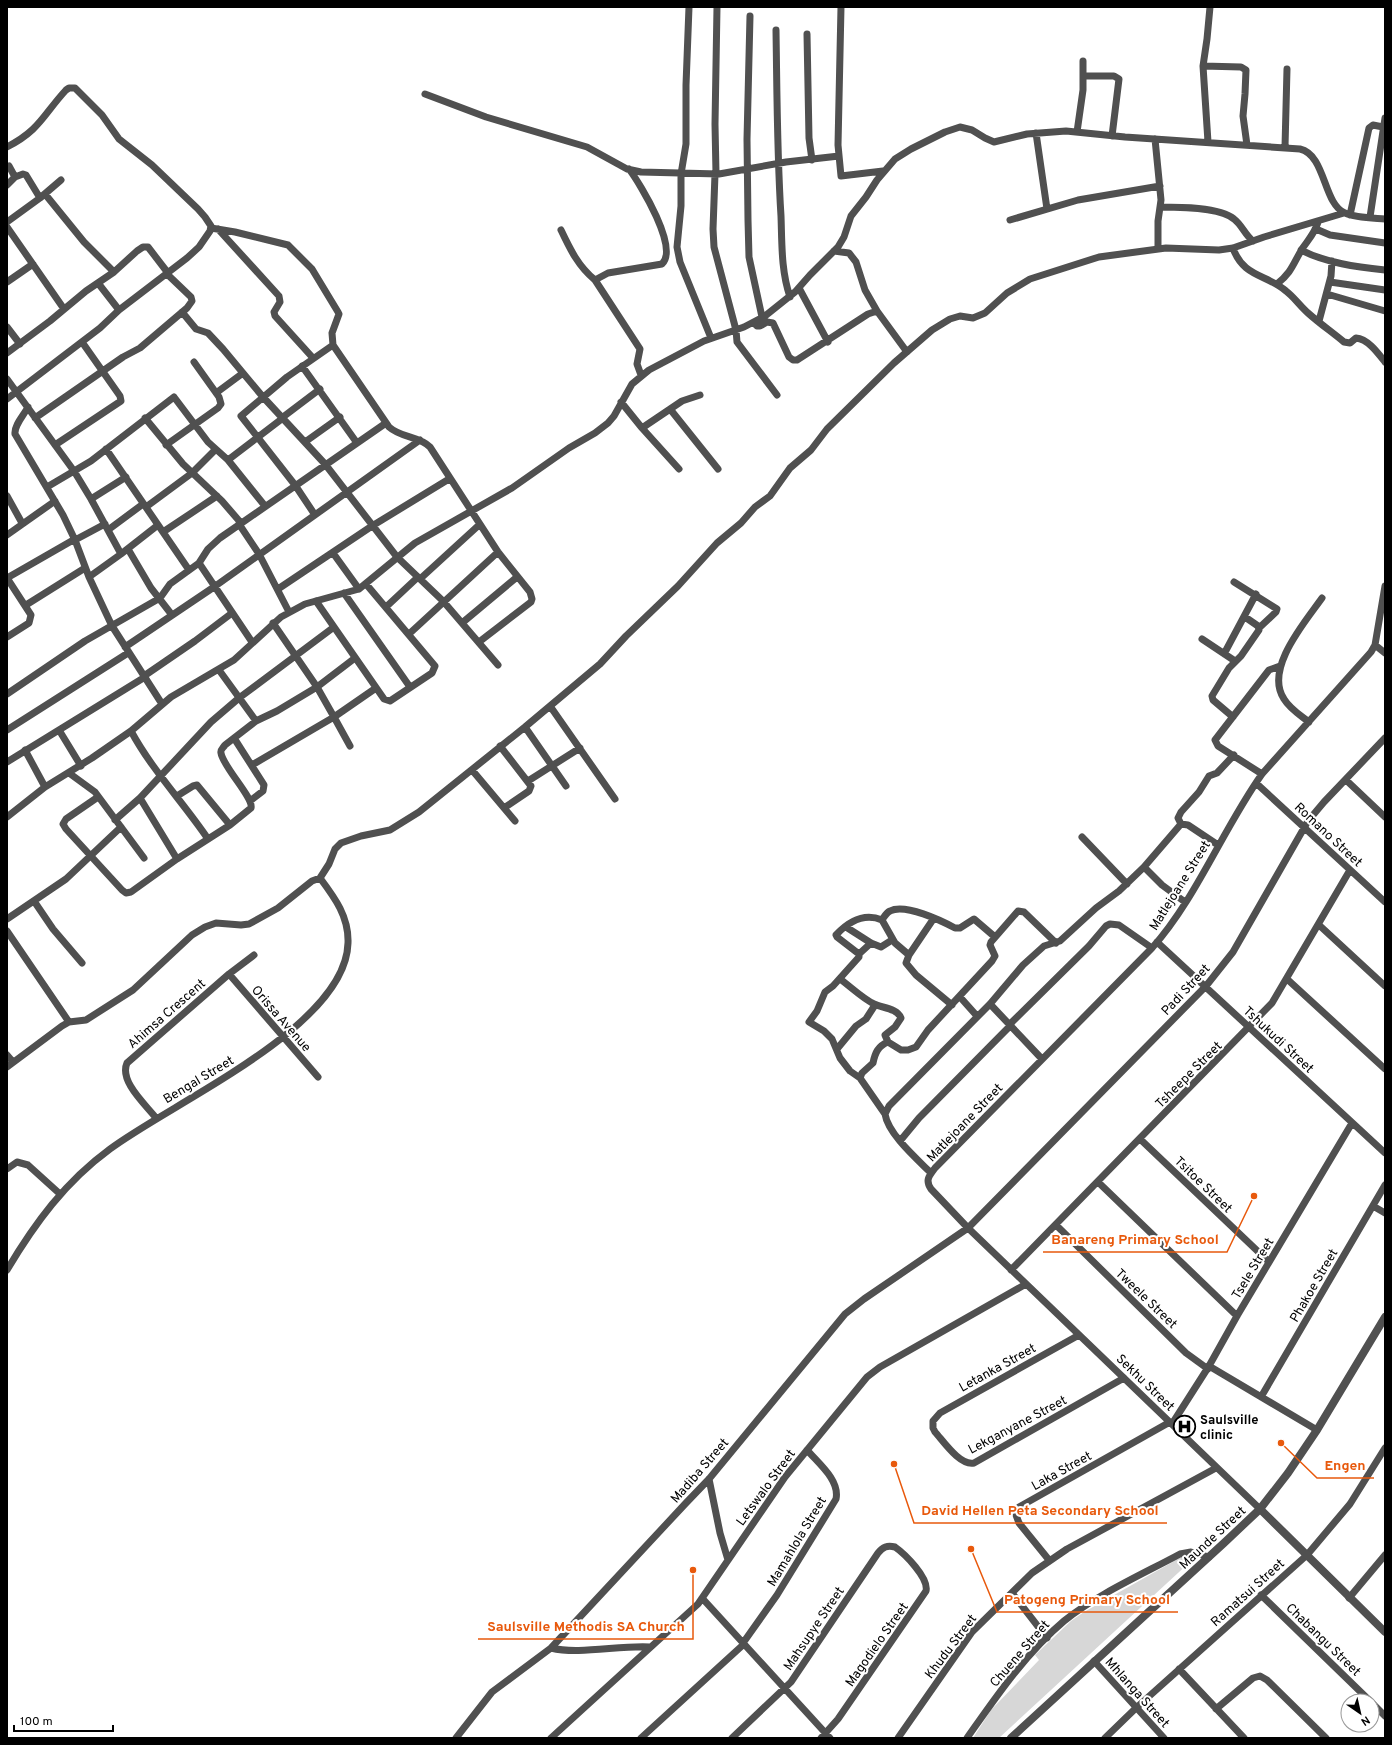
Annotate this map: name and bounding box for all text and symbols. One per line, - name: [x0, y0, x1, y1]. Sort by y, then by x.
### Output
- street label: Romano Street: [1290, 800, 1365, 871]
- street label: Matlejoane Street: [1147, 838, 1215, 934]
- street label: Padi Street: [1159, 961, 1214, 1019]
- street label: Ahimsa Crescent: [125, 976, 210, 1053]
- street label: Orissa Avenue: [247, 983, 314, 1056]
- street label: Tshukudi Street: [1239, 1004, 1316, 1077]
- street label: Tsheepe Street: [1153, 1039, 1226, 1112]
- street label: Bengal Street: [161, 1053, 237, 1108]
- street label: Matlejoane Street: [924, 1081, 1007, 1166]
- street label: Tsitoe Street: [1170, 1154, 1235, 1217]
- callout: Banareng Primary School: [1043, 1226, 1227, 1252]
- text: Banareng Primary School: [1051, 1232, 1219, 1249]
- street label: Tsele Street: [1229, 1235, 1278, 1303]
- street label: Phakoe Street: [1287, 1246, 1342, 1326]
- street label: Tweele Street: [1111, 1266, 1180, 1333]
- street label: Letanka Street: [957, 1341, 1039, 1396]
- street label: Sekhu Street: [1112, 1352, 1177, 1415]
- street label: Lekganyane Street: [966, 1393, 1070, 1459]
- hospital icon: Saulsville clinic: [1171, 1413, 1197, 1439]
- place label: Saulsville clinic: [1200, 1413, 1259, 1444]
- street label: Madiba Street: [668, 1435, 733, 1507]
- street label: Letswalo Street: [734, 1447, 800, 1529]
- street label: Laka Street: [1029, 1449, 1095, 1495]
- callout: Engen: [1317, 1452, 1374, 1478]
- text: Engen: [1324, 1458, 1366, 1475]
- street label: Mamahlola Street: [765, 1494, 831, 1590]
- callout: David Hellen Peta Secondary School: [914, 1497, 1167, 1523]
- text: David Hellen Peta Secondary School: [921, 1503, 1159, 1520]
- street label: Maunde Street: [1177, 1504, 1250, 1573]
- street label: Ramatsui Street: [1208, 1556, 1288, 1631]
- street label: Mahsupye Street: [781, 1584, 849, 1674]
- callout: Patogeng Primary School: [997, 1586, 1178, 1612]
- text: Patogeng Primary School: [1004, 1592, 1170, 1609]
- street label: Magodielo Street: [843, 1600, 913, 1690]
- street label: Chabangu Street: [1282, 1601, 1364, 1680]
- street label: Khudu Street: [922, 1612, 981, 1683]
- callout: Saulsville Methodis SA Church: [478, 1613, 693, 1639]
- street label: Chuene Street: [987, 1618, 1054, 1691]
- text: Saulsville Methodis SA Church: [487, 1619, 685, 1636]
- street label: Mhlanga Street: [1101, 1655, 1172, 1732]
- north arrow: [1340, 1693, 1380, 1733]
- scale bar: [14, 1707, 113, 1733]
- text: N: [1358, 1712, 1372, 1728]
- text: 100 m: [20, 1714, 53, 1730]

